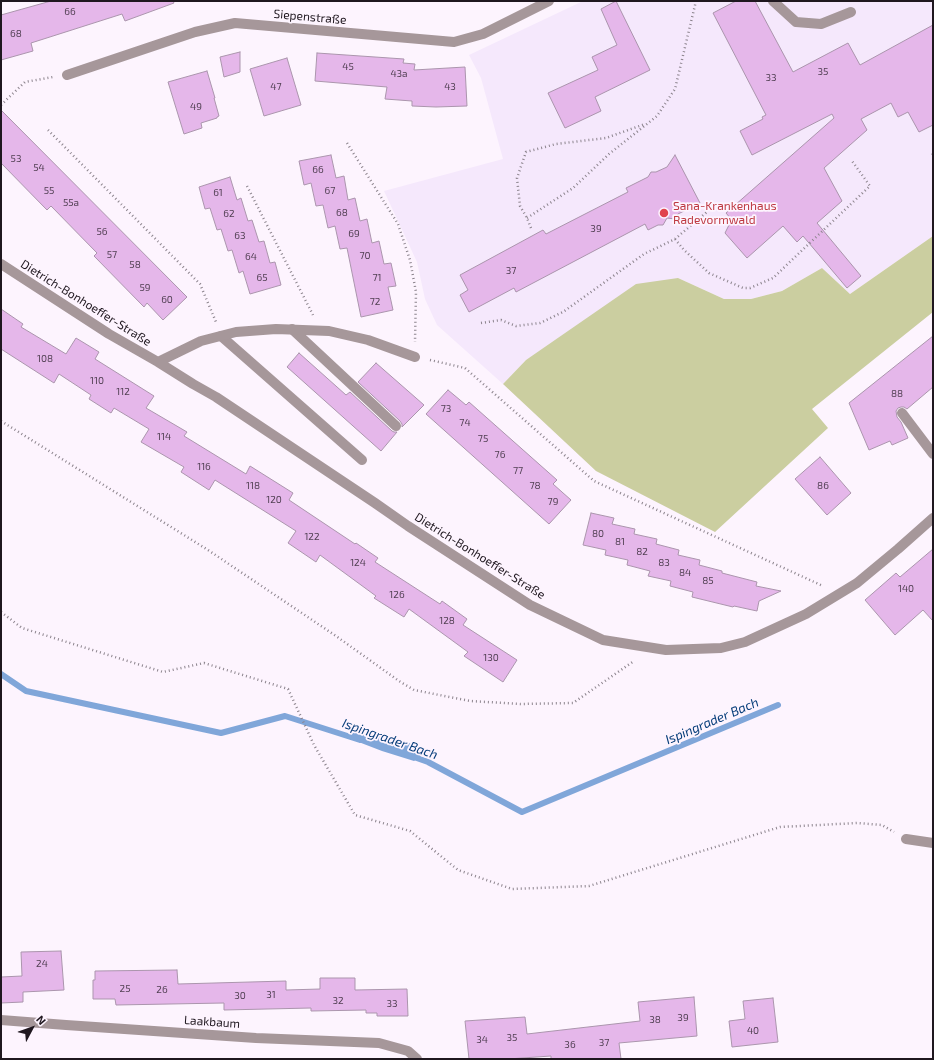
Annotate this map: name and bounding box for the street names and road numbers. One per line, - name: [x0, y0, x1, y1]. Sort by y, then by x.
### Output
- street label: Siepenstraße: [273, 7, 347, 27]
- street label: Dietrich-Bonhoeffer-Straße: [18, 257, 154, 349]
- street label: Dietrich-Bonhoeffer-Straße: [412, 510, 548, 602]
- street label: Laakbaum: [183, 1013, 241, 1031]

